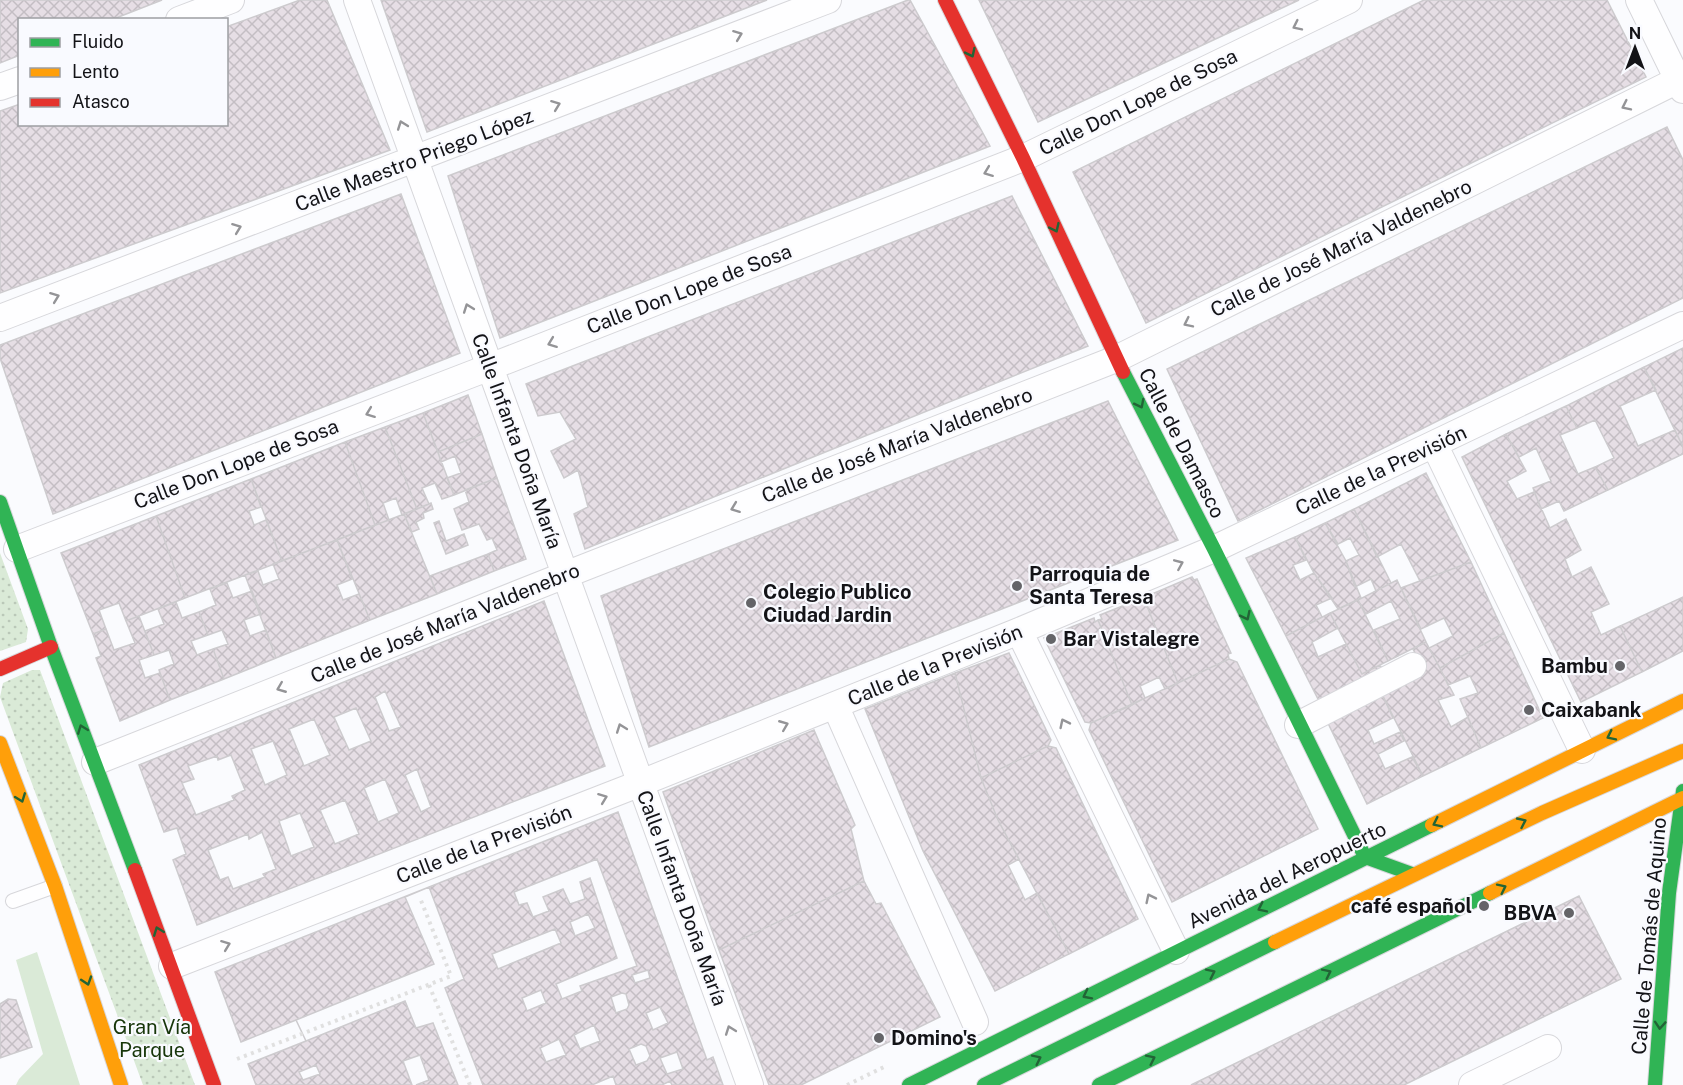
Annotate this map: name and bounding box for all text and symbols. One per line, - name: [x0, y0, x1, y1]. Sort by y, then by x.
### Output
- legend: [18, 18, 228, 126]
- one-way arrow: [1292, 18, 1303, 30]
- north arrow: [1605, 18, 1665, 78]
- text: N: [1629, 24, 1641, 43]
- one-way arrow: [732, 30, 743, 42]
- text: Fluido: [72, 31, 124, 52]
- street label: Calle Don Lope de Sosa: [1035, 44, 1241, 160]
- one-way arrow: [963, 46, 975, 57]
- text: Lento: [72, 61, 119, 82]
- text: Atasco: [72, 91, 130, 112]
- one-way arrow: [1621, 99, 1632, 111]
- one-way arrow: [550, 100, 561, 113]
- street label: Calle Maestro Priego López: [291, 103, 537, 217]
- one-way arrow: [397, 120, 409, 131]
- one-way arrow: [983, 165, 994, 177]
- street label: Calle de José María Valdenebro: [1206, 174, 1476, 322]
- one-way arrow: [1048, 222, 1060, 233]
- one-way arrow: [231, 223, 242, 235]
- street label: Calle Don Lope de Sosa: [583, 239, 795, 339]
- one-way arrow: [48, 292, 59, 304]
- one-way arrow: [463, 303, 476, 314]
- one-way arrow: [1183, 316, 1194, 328]
- street label: Calle Infanta Doña María: [467, 330, 567, 552]
- one-way arrow: [547, 335, 558, 348]
- street label: Calle de Damasco: [1134, 364, 1230, 522]
- street label: Calle de José María Valdenebro: [758, 382, 1036, 508]
- one-way arrow: [1133, 398, 1144, 408]
- one-way arrow: [365, 406, 376, 418]
- street label: Calle Don Lope de Sosa: [130, 414, 342, 514]
- street label: Calle de la Previsión: [1292, 420, 1470, 520]
- one-way arrow: [730, 501, 741, 513]
- street label: Calle de José María Valdenebro: [307, 558, 583, 688]
- one-way arrow: [1172, 559, 1183, 571]
- place label: Parroquia de Santa Teresa: [1029, 562, 1154, 609]
- marker: Parroquia de Santa Teresa: [1010, 579, 1024, 593]
- place label: Colegio Publico Ciudad Jardin: [763, 580, 912, 627]
- marker: Colegio Publico Ciudad Jardin: [744, 596, 758, 610]
- one-way arrow: [1239, 609, 1251, 620]
- street label: Calle de la Previsión: [844, 619, 1026, 711]
- place label: Bar Vistalegre: [1063, 627, 1200, 651]
- marker: Bar Vistalegre: [1044, 632, 1058, 646]
- place label: Bambu: [1541, 654, 1608, 678]
- marker: Bambu: [1613, 659, 1627, 673]
- one-way arrow: [276, 681, 287, 693]
- place label: Caixabank: [1541, 698, 1642, 722]
- marker: Caixabank: [1522, 703, 1536, 717]
- one-way arrow: [1060, 719, 1072, 730]
- one-way arrow: [778, 720, 789, 732]
- one-way arrow: [615, 723, 628, 734]
- one-way arrow: [77, 724, 89, 735]
- one-way arrow: [1607, 728, 1618, 740]
- street label: Calle Infanta Doña María: [632, 787, 732, 1009]
- one-way arrow: [14, 792, 26, 803]
- one-way arrow: [597, 793, 608, 805]
- street label: Calle de la Previsión: [393, 799, 575, 889]
- street label: Avenida del Aeropuerto: [1184, 816, 1390, 934]
- one-way arrow: [1433, 816, 1444, 828]
- street label: Calle de Tomás de Aquino: [1627, 816, 1671, 1056]
- one-way arrow: [1515, 818, 1526, 830]
- one-way arrow: [1495, 883, 1506, 895]
- one-way arrow: [1146, 894, 1158, 905]
- place label: café español: [1351, 894, 1472, 918]
- marker: café español: [1477, 899, 1491, 913]
- one-way arrow: [1257, 901, 1268, 913]
- place label: BBVA: [1503, 901, 1557, 925]
- marker: BBVA: [1562, 906, 1576, 920]
- one-way arrow: [153, 926, 166, 937]
- one-way arrow: [220, 940, 231, 952]
- one-way arrow: [1205, 968, 1216, 980]
- one-way arrow: [1320, 969, 1331, 981]
- one-way arrow: [79, 976, 92, 986]
- one-way arrow: [1083, 988, 1094, 1000]
- park label: Gran Vía Parque: [113, 1015, 191, 1062]
- one-way arrow: [1653, 1020, 1666, 1029]
- one-way arrow: [725, 1025, 738, 1036]
- place label: Domino's: [891, 1026, 977, 1050]
- marker: Domino's: [872, 1031, 886, 1045]
- one-way arrow: [1030, 1055, 1041, 1066]
- one-way arrow: [1145, 1055, 1156, 1067]

